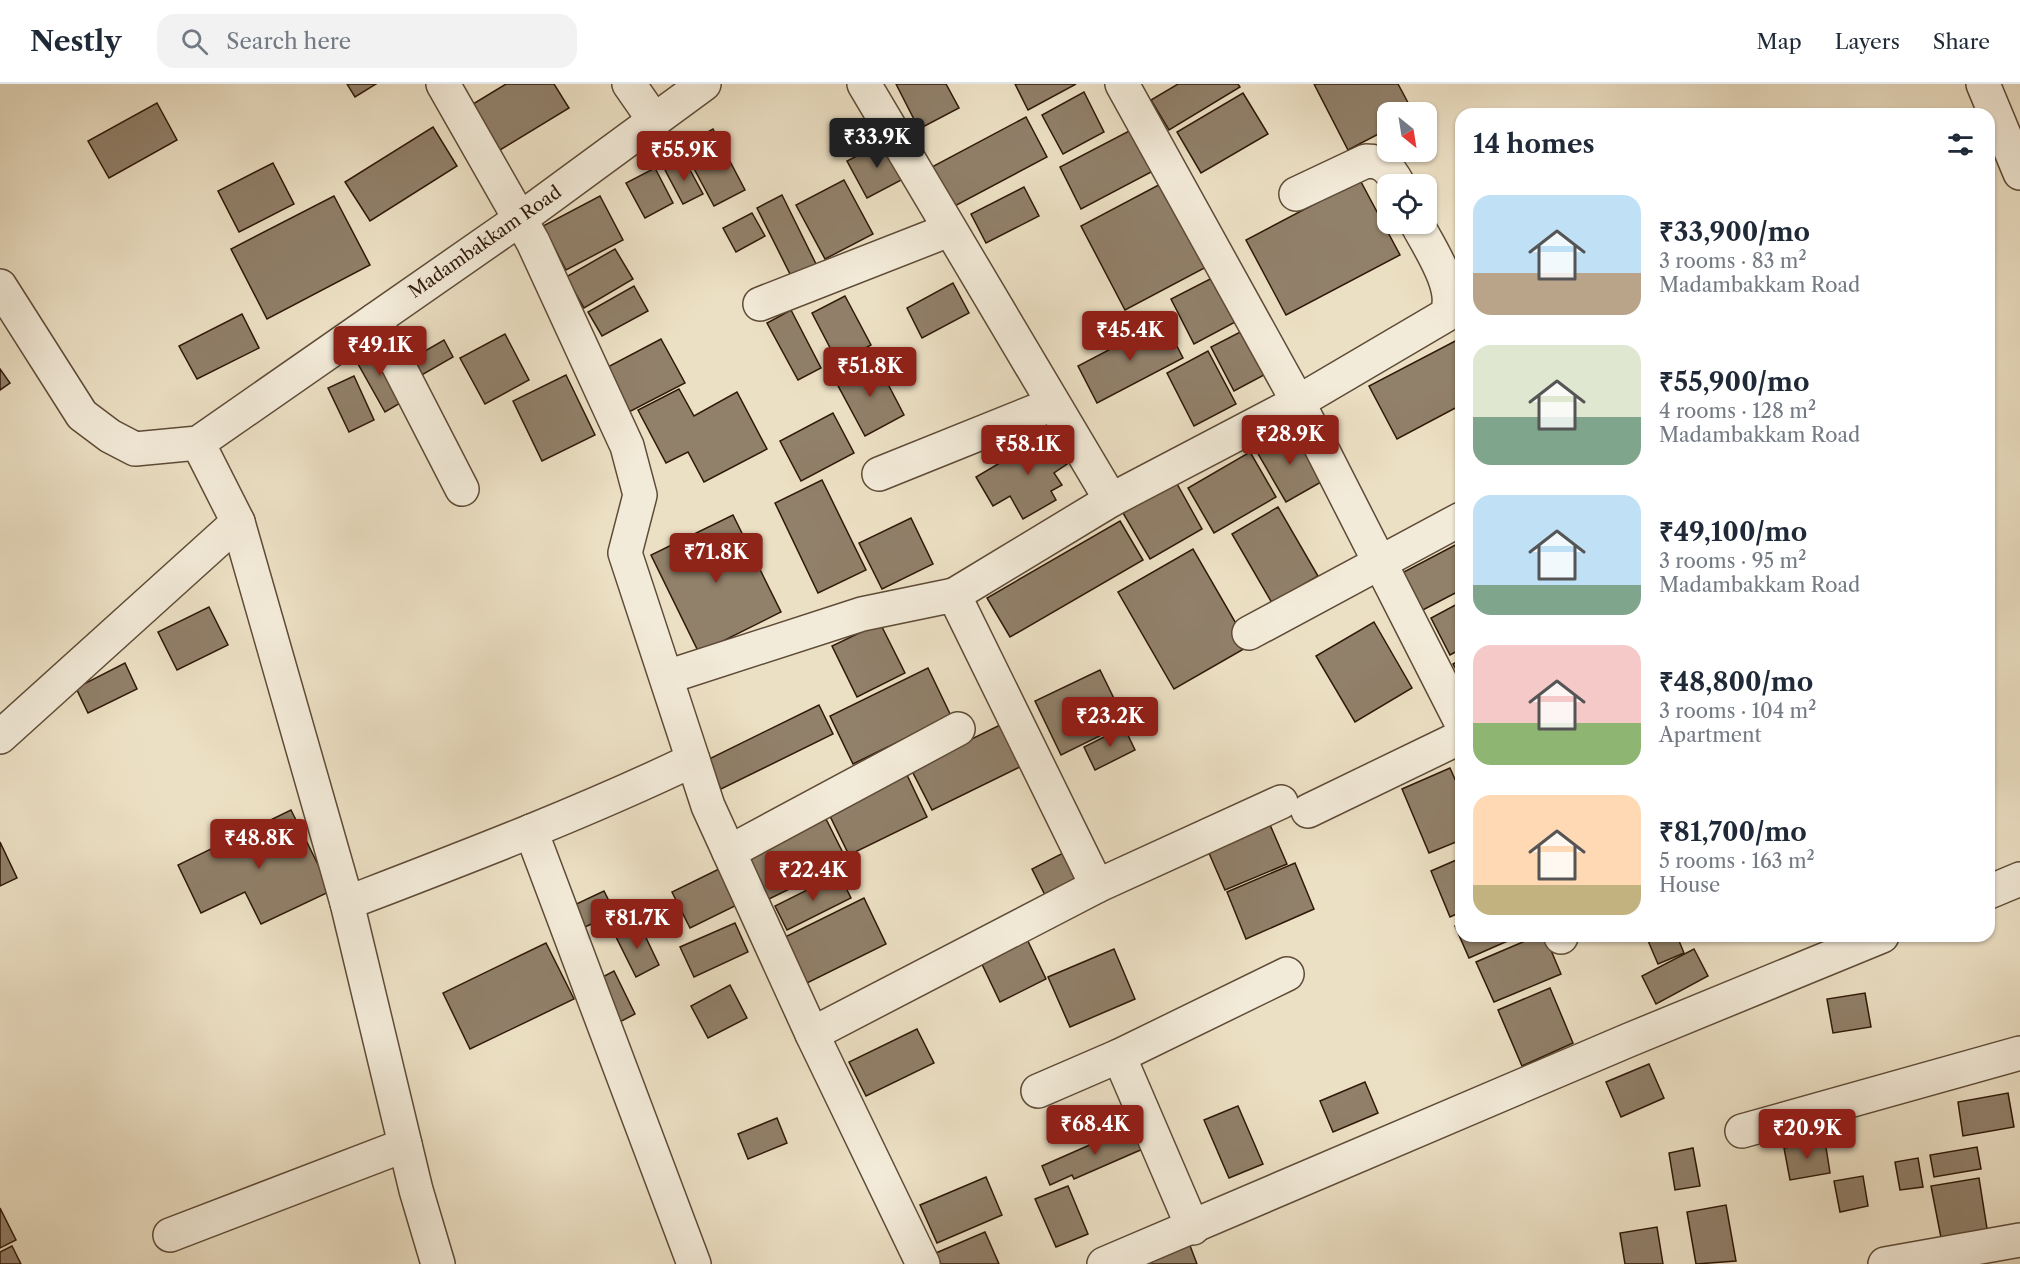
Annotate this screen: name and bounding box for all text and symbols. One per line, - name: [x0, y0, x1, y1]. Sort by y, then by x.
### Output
- search box: [157, 14, 577, 68]
- text: Nestly: [30, 24, 121, 58]
- icon: search: [178, 25, 211, 58]
- text: Search here: [226, 28, 351, 55]
- text: Map: [1757, 29, 1802, 54]
- text: Layers: [1835, 29, 1900, 54]
- text: Share: [1933, 29, 1990, 54]
- north arrow: [1377, 102, 1437, 162]
- map controls: [1377, 102, 1437, 234]
- pin: ₹33.9K: [828, 118, 926, 169]
- text: ₹33.9K: [844, 125, 911, 149]
- text: 14 homes: [1473, 128, 1595, 160]
- icon: filters: [1944, 128, 1977, 161]
- pin: ₹55.9K: [635, 131, 733, 182]
- text: ₹55.9K: [651, 138, 717, 162]
- button: locate: [1377, 174, 1437, 234]
- street label: Madambakkam Road: [405, 181, 566, 303]
- text: ₹33,900/mo: [1659, 216, 1810, 248]
- icon: home: [1521, 219, 1593, 291]
- text: 3 rooms · 83 m²: [1659, 249, 1807, 273]
- text: Madambakkam Road: [1659, 273, 1860, 297]
- pin: ₹45.4K: [1081, 311, 1179, 362]
- text: ₹45.4K: [1096, 318, 1164, 342]
- pin: ₹49.1K: [331, 326, 429, 377]
- text: ₹49.1K: [348, 333, 412, 357]
- pin: ₹51.8K: [821, 347, 919, 398]
- text: ₹51.8K: [837, 354, 903, 378]
- text: ₹55,900/mo: [1659, 366, 1809, 398]
- icon: home: [1521, 369, 1593, 441]
- text: 4 rooms · 128 m²: [1659, 399, 1816, 423]
- pin: ₹28.9K: [1241, 415, 1339, 466]
- text: ₹28.9K: [1256, 422, 1324, 446]
- text: Madambakkam Road: [1659, 423, 1860, 447]
- pin: ₹58.1K: [979, 425, 1077, 476]
- text: ₹58.1K: [995, 432, 1061, 456]
- text: ₹49,100/mo: [1659, 516, 1807, 548]
- icon: home: [1521, 519, 1593, 591]
- pin: ₹71.8K: [667, 533, 765, 584]
- text: ₹71.8K: [684, 540, 748, 564]
- text: 3 rooms · 95 m²: [1659, 549, 1806, 573]
- text: Madambakkam Road: [1659, 573, 1860, 597]
- text: ₹48,800/mo: [1659, 666, 1813, 698]
- icon: home: [1521, 669, 1593, 741]
- pin: ₹23.2K: [1061, 697, 1159, 748]
- text: 3 rooms · 104 m²: [1659, 699, 1816, 723]
- text: ₹23.2K: [1076, 704, 1144, 728]
- text: Apartment: [1659, 723, 1762, 747]
- text: ₹81,700/mo: [1659, 816, 1807, 848]
- pin: ₹48.8K: [210, 819, 308, 870]
- icon: home: [1521, 819, 1593, 891]
- text: ₹48.8K: [224, 826, 294, 850]
- text: 5 rooms · 163 m²: [1659, 849, 1815, 873]
- pin: ₹22.4K: [764, 851, 862, 902]
- text: ₹22.4K: [779, 858, 847, 882]
- text: House: [1659, 873, 1720, 897]
- pin: ₹81.7K: [588, 899, 686, 950]
- text: ₹81.7K: [605, 906, 669, 930]
- pin: ₹68.4K: [1046, 1105, 1144, 1156]
- pin: ₹20.9K: [1758, 1109, 1856, 1160]
- text: ₹68.4K: [1060, 1112, 1130, 1136]
- text: ₹20.9K: [1773, 1116, 1841, 1140]

